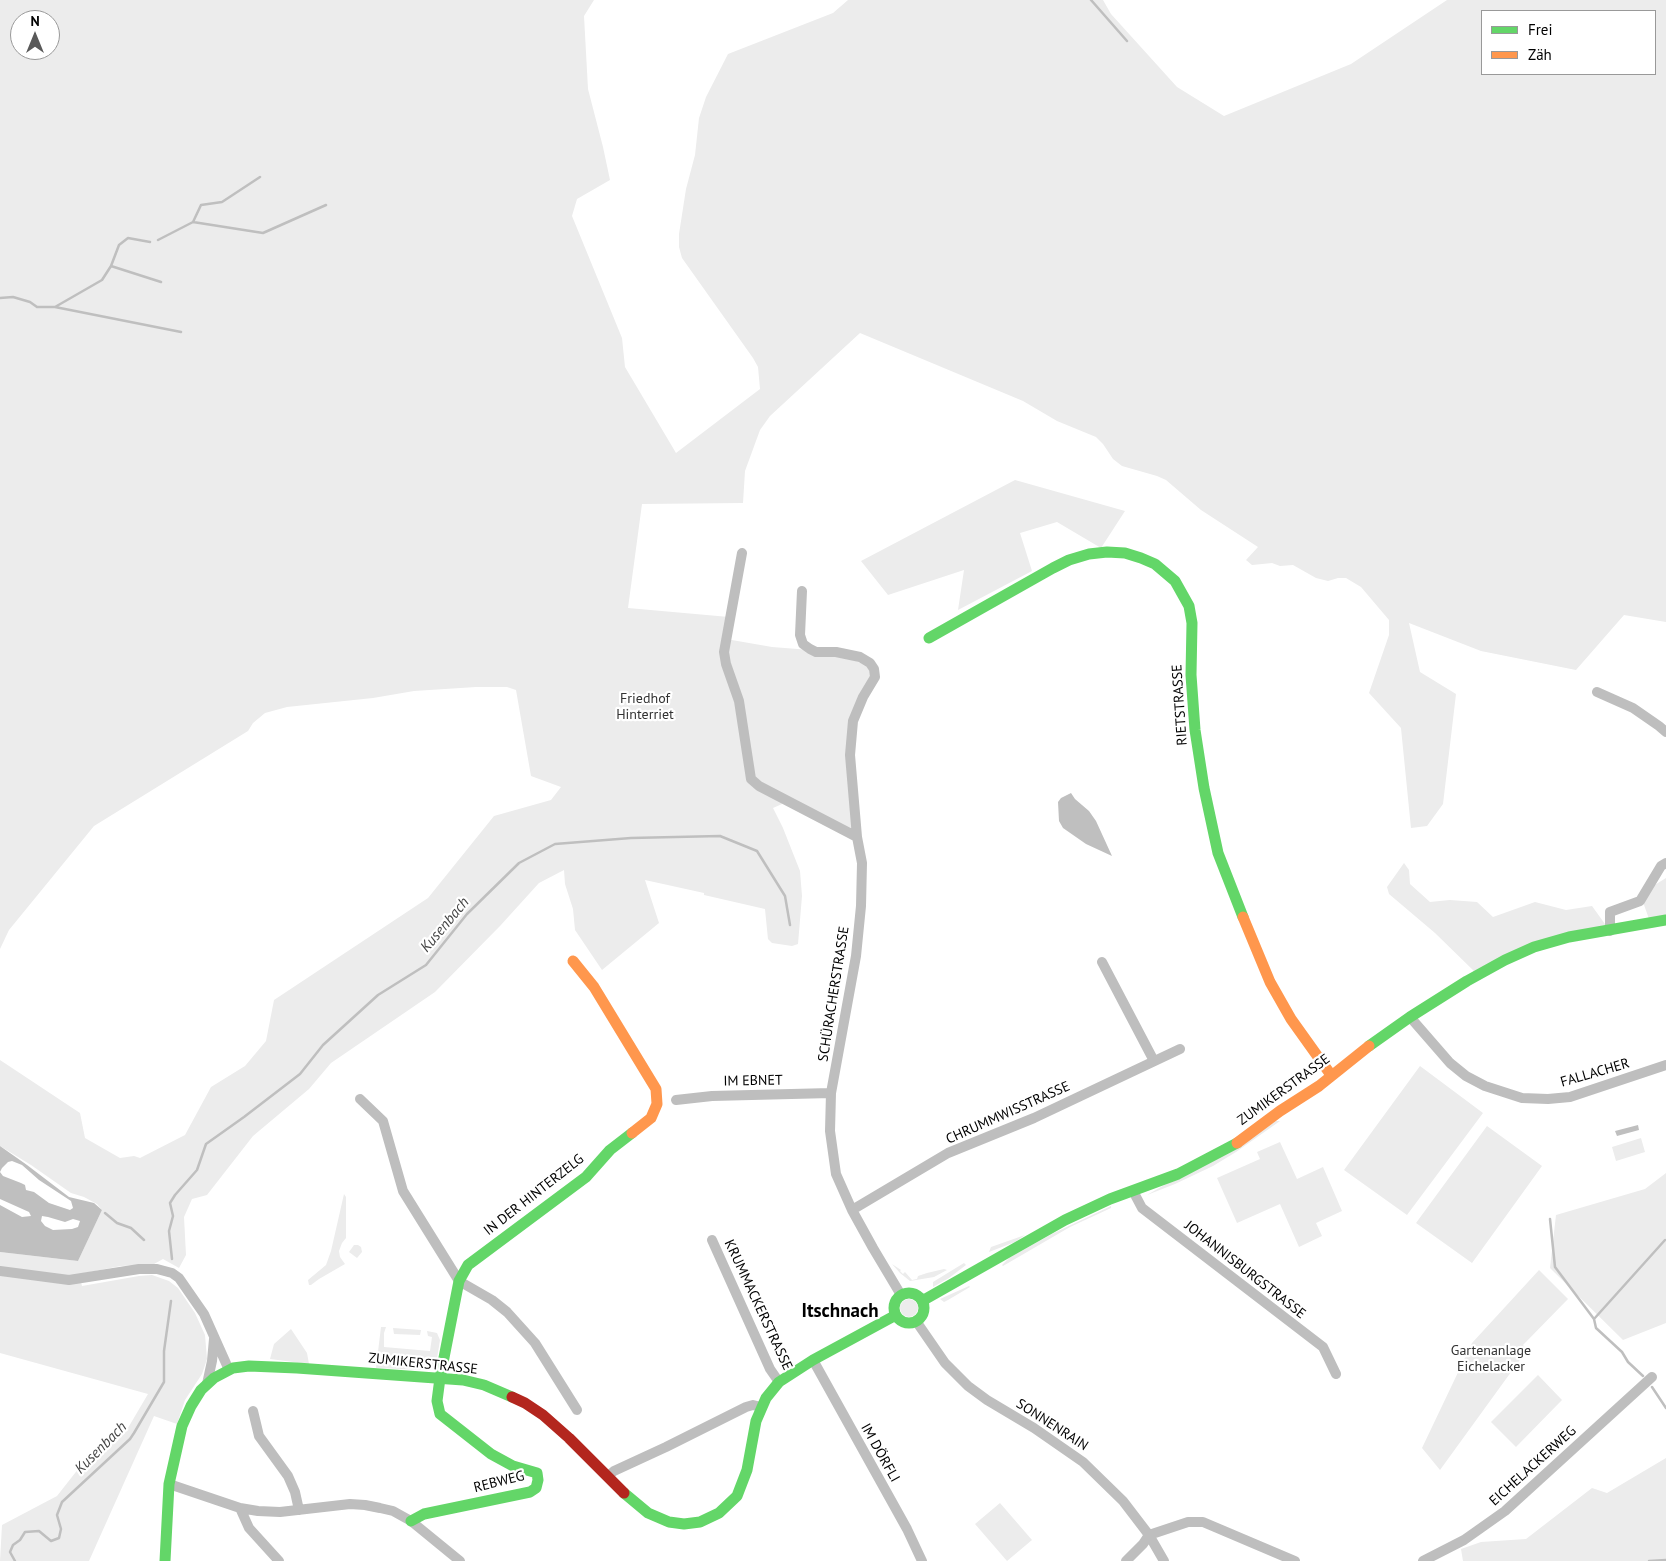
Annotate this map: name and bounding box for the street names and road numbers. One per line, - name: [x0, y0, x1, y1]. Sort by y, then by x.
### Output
- street label: RIETSTRASSE: [1169, 664, 1191, 746]
- street label: SCHÜRACHERSTRASSE: [815, 925, 853, 1063]
- street label: ZUMIKERSTRASSE: [1235, 1051, 1333, 1129]
- street label: FALLACHER: [1559, 1055, 1631, 1091]
- street label: IM EBNET: [723, 1072, 783, 1090]
- street label: CHRUMMWISSTRASSE: [943, 1078, 1073, 1148]
- street label: IN DER HINTERZELG: [481, 1151, 587, 1239]
- street label: JOHANNISBURGSTRASSE: [1181, 1218, 1309, 1322]
- street label: KRUMMACKERSTRASSE: [720, 1237, 796, 1373]
- street label: ZUMIKERSTRASSE: [367, 1350, 479, 1378]
- street label: SONNENRAIN: [1013, 1396, 1091, 1454]
- street label: IM DÖRFLI: [857, 1421, 903, 1485]
- street label: EICHELACKERWEG: [1486, 1423, 1580, 1509]
- street label: REBWEG: [472, 1468, 526, 1496]

